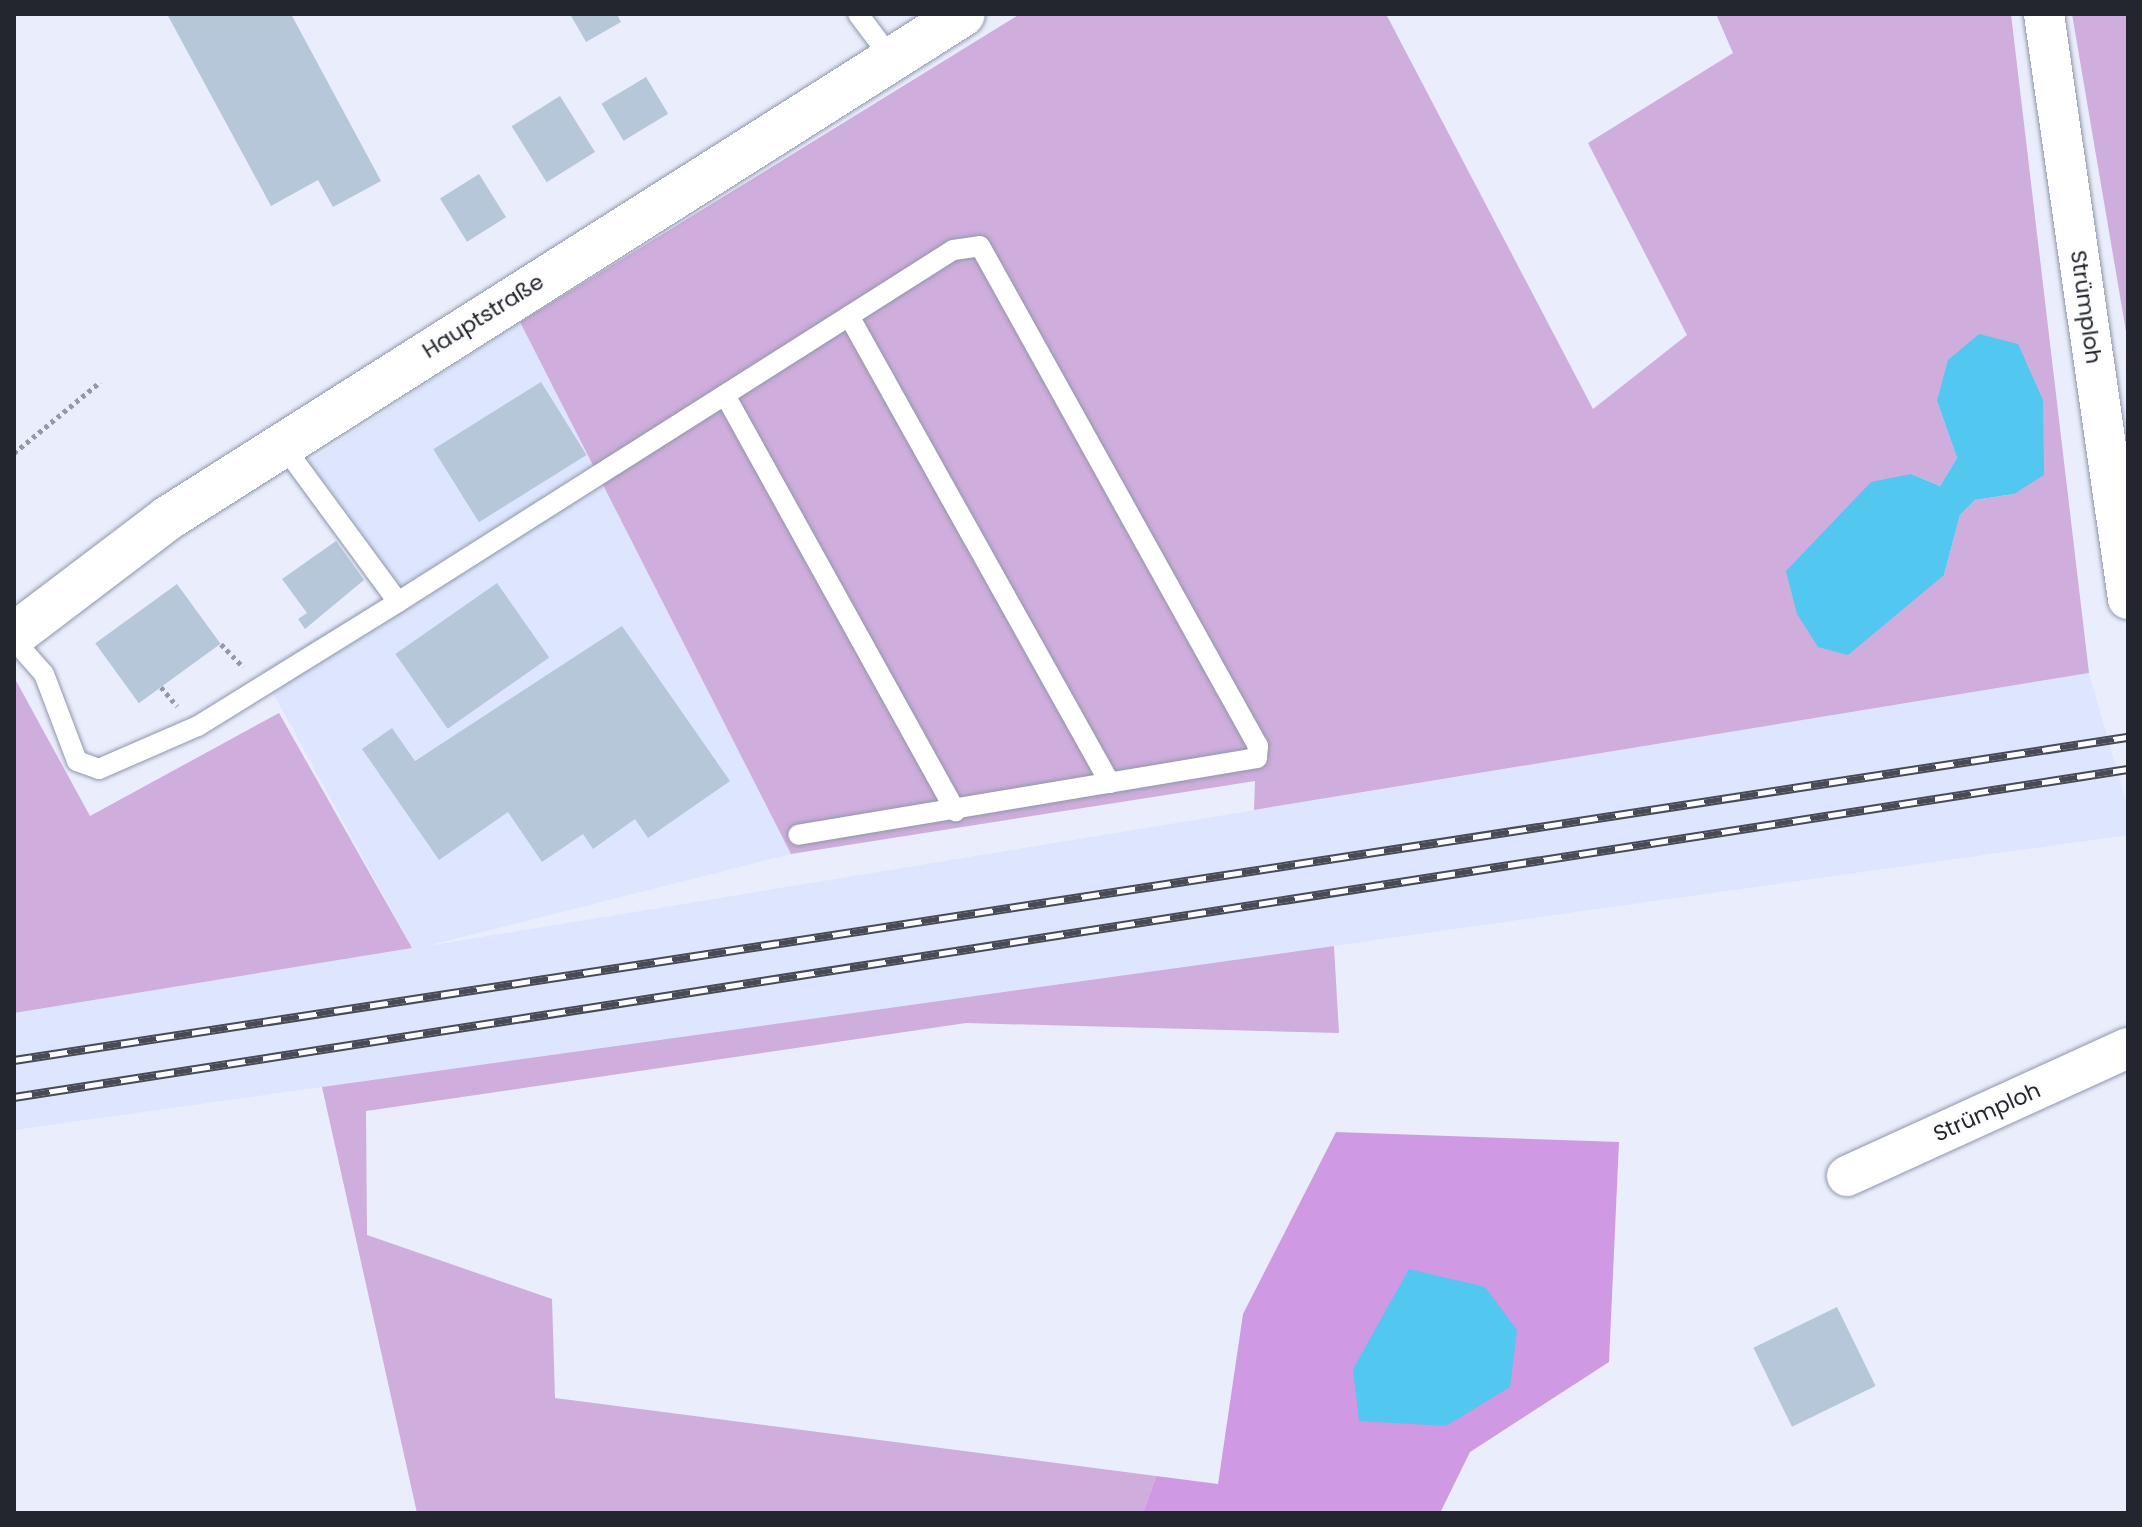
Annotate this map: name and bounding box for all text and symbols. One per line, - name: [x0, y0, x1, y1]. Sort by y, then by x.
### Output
- street label: Strümploh: [2065, 249, 2107, 365]
- street label: Hauptstraße: [417, 268, 549, 364]
- street label: Strümploh: [1929, 1077, 2045, 1147]

